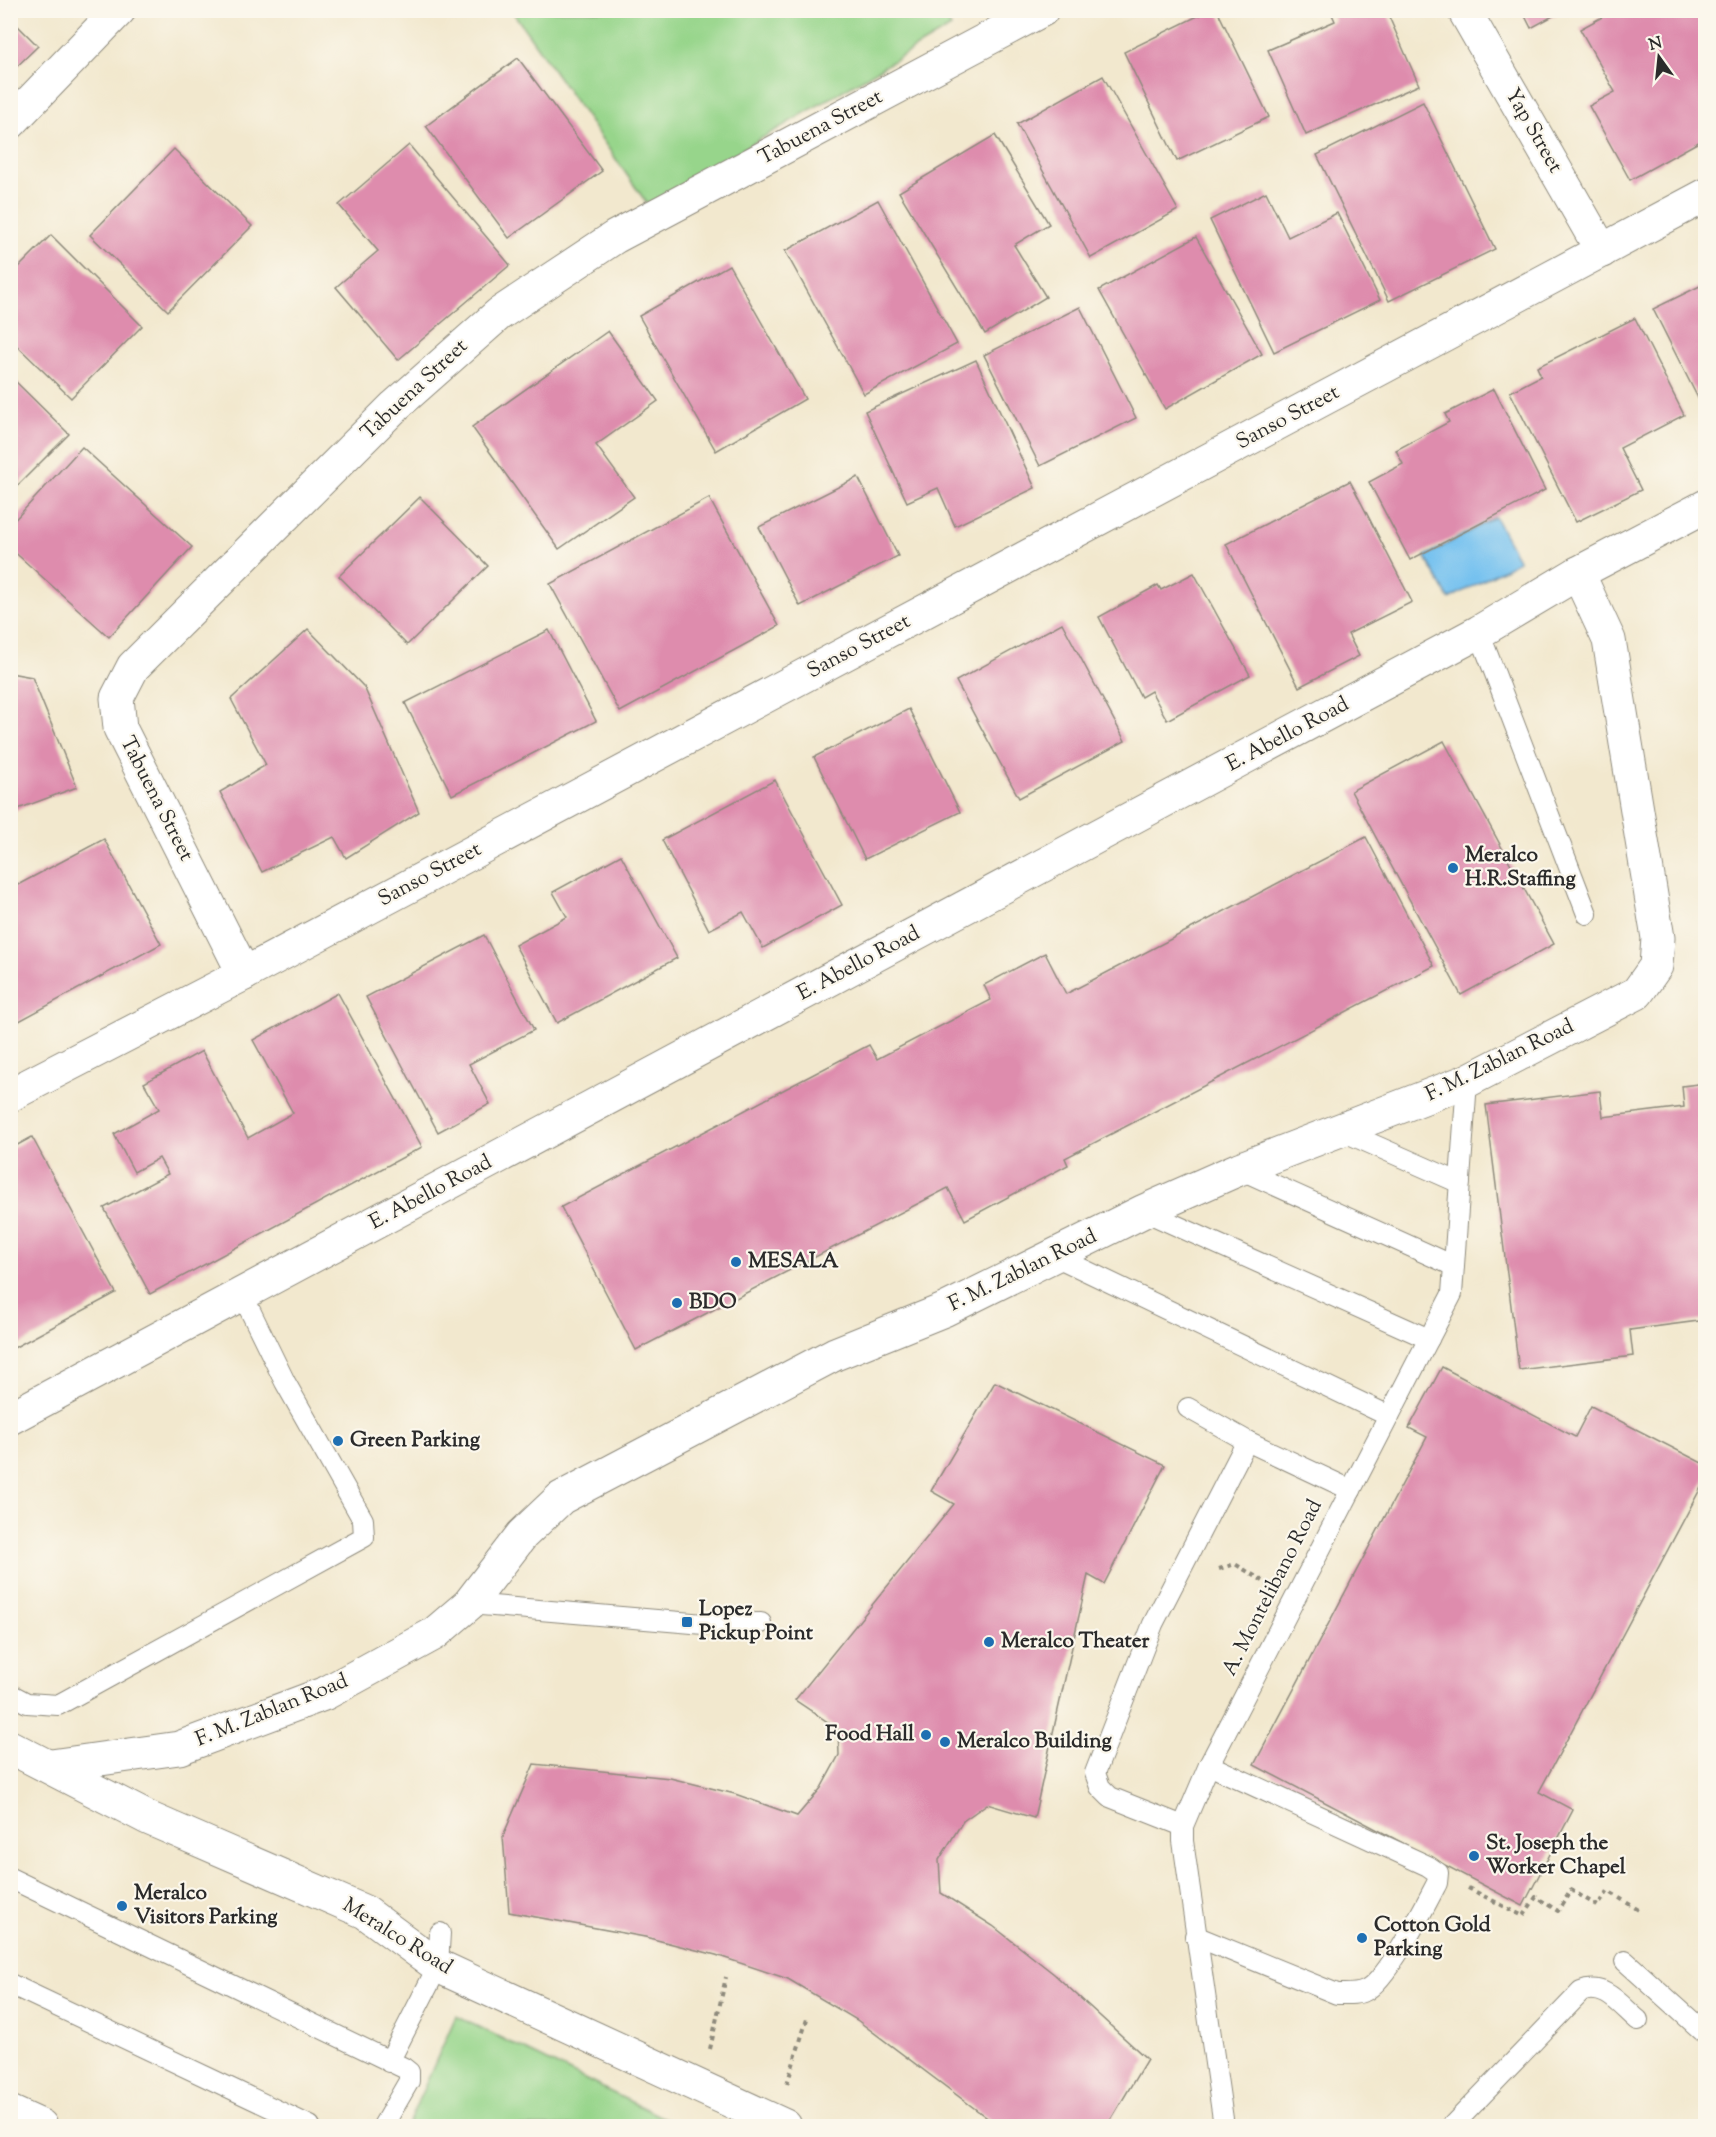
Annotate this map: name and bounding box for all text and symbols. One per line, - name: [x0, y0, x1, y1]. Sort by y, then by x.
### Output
- north arrow: [1629, 27, 1689, 87]
- text: N: [1647, 32, 1665, 58]
- street label: Tabuena Street: [754, 83, 888, 173]
- street label: Yap Street: [1497, 83, 1569, 179]
- street label: Tabuena Street: [355, 332, 475, 448]
- street label: Sanso Street: [1231, 378, 1345, 458]
- street label: Sanso Street: [802, 607, 916, 687]
- street label: E. Abello Road: [1221, 690, 1355, 780]
- street label: Tabuena Street: [112, 731, 200, 867]
- street label: Sanso Street: [373, 835, 487, 915]
- place label: Meralco H.R.Staffing: [1465, 841, 1576, 895]
- marker: Meralco H.R.Staffing: [1446, 861, 1460, 875]
- street label: E. Abello Road: [792, 919, 926, 1009]
- street label: F. M. Zablan Road: [1421, 1012, 1579, 1110]
- street label: E. Abello Road: [364, 1148, 498, 1238]
- street label: F. M. Zablan Road: [944, 1222, 1102, 1320]
- place label: MESALA: [748, 1247, 840, 1277]
- marker: MESALA: [729, 1255, 743, 1269]
- place label: BDO: [689, 1288, 737, 1318]
- marker: BDO: [670, 1296, 684, 1310]
- place label: Green Parking: [350, 1426, 481, 1456]
- marker: Green Parking: [331, 1434, 345, 1448]
- street label: A. Montelibano Road: [1215, 1494, 1331, 1681]
- place label: Lopez Pickup Point: [699, 1595, 814, 1649]
- marker: Lopez Pickup Point: [680, 1615, 694, 1629]
- place label: Meralco Theater: [1001, 1627, 1150, 1657]
- marker: Meralco Theater: [982, 1635, 996, 1649]
- street label: F. M. Zablan Road: [191, 1667, 353, 1755]
- place label: Food Hall: [825, 1720, 914, 1750]
- place label: Meralco Building: [957, 1727, 1112, 1757]
- marker: Food Hall: [919, 1728, 933, 1742]
- marker: Meralco Building: [938, 1735, 952, 1749]
- place label: St. Joseph the Worker Chapel: [1486, 1829, 1626, 1883]
- marker: St. Joseph the Worker Chapel: [1467, 1849, 1481, 1863]
- place label: Meralco Visitors Parking: [134, 1879, 278, 1933]
- street label: Meralco Road: [336, 1891, 458, 1983]
- marker: Meralco Visitors Parking: [115, 1899, 129, 1913]
- place label: Cotton Gold Parking: [1374, 1911, 1491, 1965]
- marker: Cotton Gold Parking: [1355, 1931, 1369, 1945]

